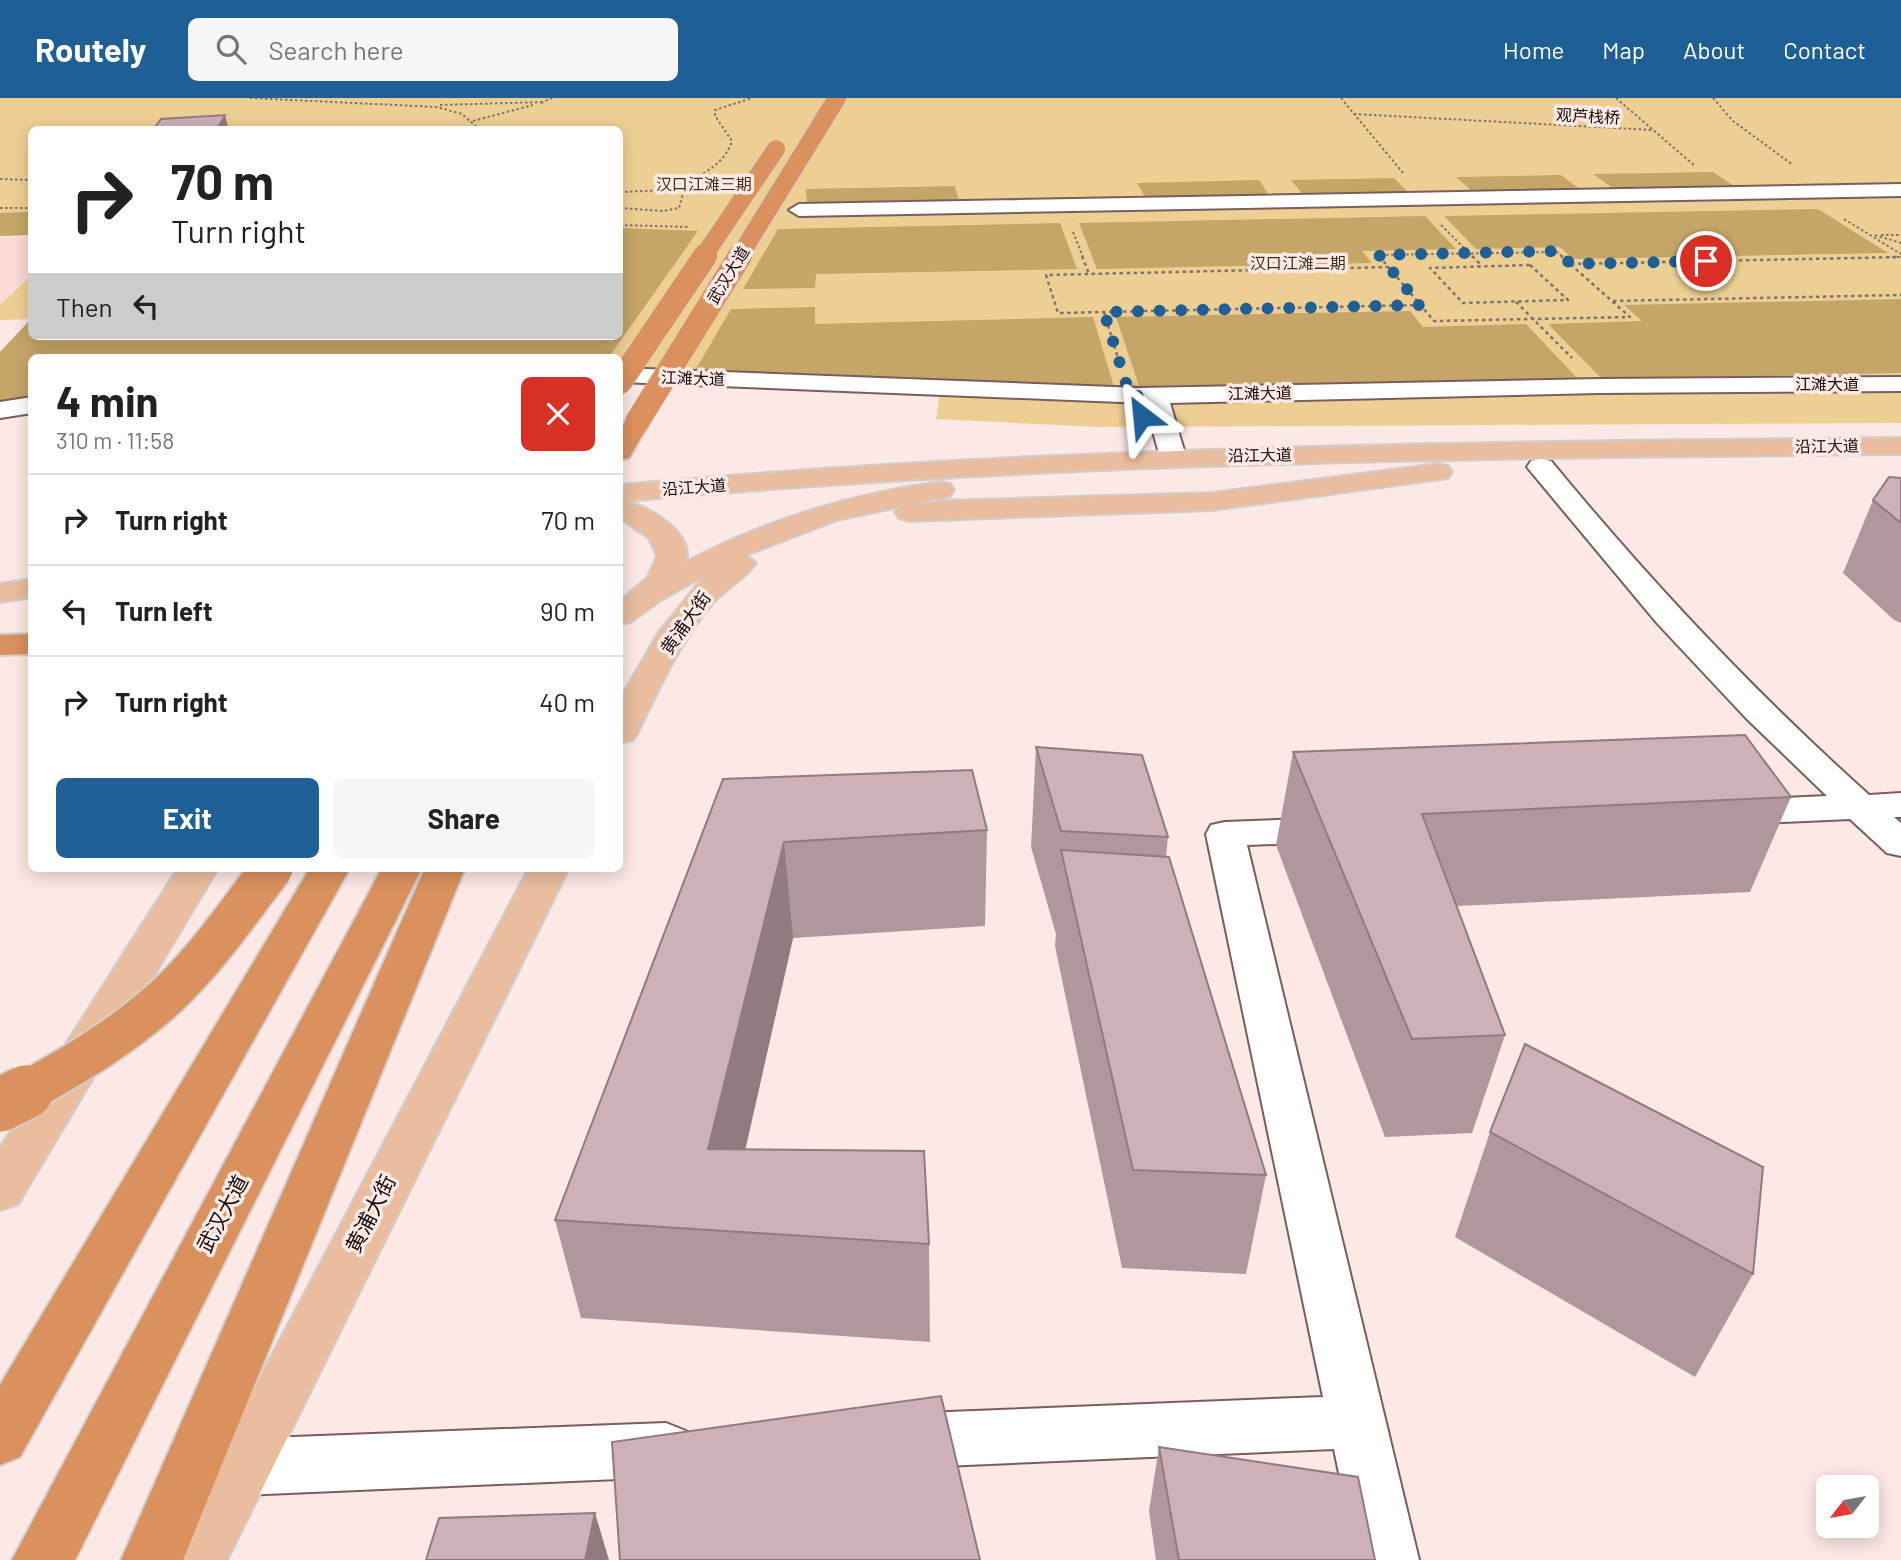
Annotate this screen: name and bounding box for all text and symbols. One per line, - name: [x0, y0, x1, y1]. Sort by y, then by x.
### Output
- search box: [188, 18, 678, 81]
- text: Routely: [35, 29, 146, 69]
- icon: search: [212, 30, 250, 68]
- text: Search here: [268, 34, 404, 65]
- text: Home: [1503, 35, 1564, 64]
- text: Map: [1602, 35, 1645, 64]
- text: About: [1683, 35, 1745, 64]
- text: Contact: [1783, 35, 1866, 64]
- street label: 观芦栈桥: [1556, 104, 1620, 127]
- text: 70 m: [171, 151, 274, 210]
- icon: right: [56, 154, 147, 245]
- park label: 汉口江滩三期: [656, 174, 752, 193]
- text: Turn right: [171, 211, 306, 249]
- pin: [1676, 231, 1736, 291]
- icon: arrive: [1687, 242, 1725, 280]
- street label: 武汉大道: [703, 243, 753, 307]
- park label: 汉口江滩二期: [1250, 253, 1346, 272]
- icon: left: [127, 287, 165, 325]
- text: Then: [56, 291, 113, 322]
- street label: 江滩大道: [661, 367, 725, 388]
- street label: 江滩大道: [1795, 374, 1859, 393]
- text: 4 min: [56, 375, 159, 425]
- button: close: [521, 377, 595, 451]
- position arrow: [1105, 379, 1179, 453]
- street label: 江滩大道: [1228, 382, 1292, 403]
- text: 310 m · 11:58: [56, 426, 174, 454]
- street label: 沿江大道: [1795, 435, 1859, 456]
- street label: 沿江大道: [1228, 444, 1292, 465]
- street label: 沿江大道: [661, 475, 727, 498]
- icon: right: [56, 501, 94, 539]
- text: Turn right: [115, 504, 228, 535]
- text: 70 m: [541, 504, 595, 535]
- street label: 黄浦大街: [656, 587, 715, 658]
- icon: left: [56, 592, 94, 630]
- text: Turn left: [115, 595, 213, 626]
- text: 90 m: [540, 595, 595, 626]
- icon: right: [56, 683, 94, 721]
- text: Turn right: [115, 686, 228, 717]
- text: 40 m: [539, 686, 595, 717]
- button: Exit: [56, 778, 319, 858]
- button: Share: [333, 778, 595, 858]
- street label: 武汉大道: [191, 1170, 252, 1256]
- street label: 黄浦大街: [339, 1170, 400, 1256]
- north arrow: [1816, 1475, 1880, 1538]
- map controls: [1816, 1475, 1879, 1538]

